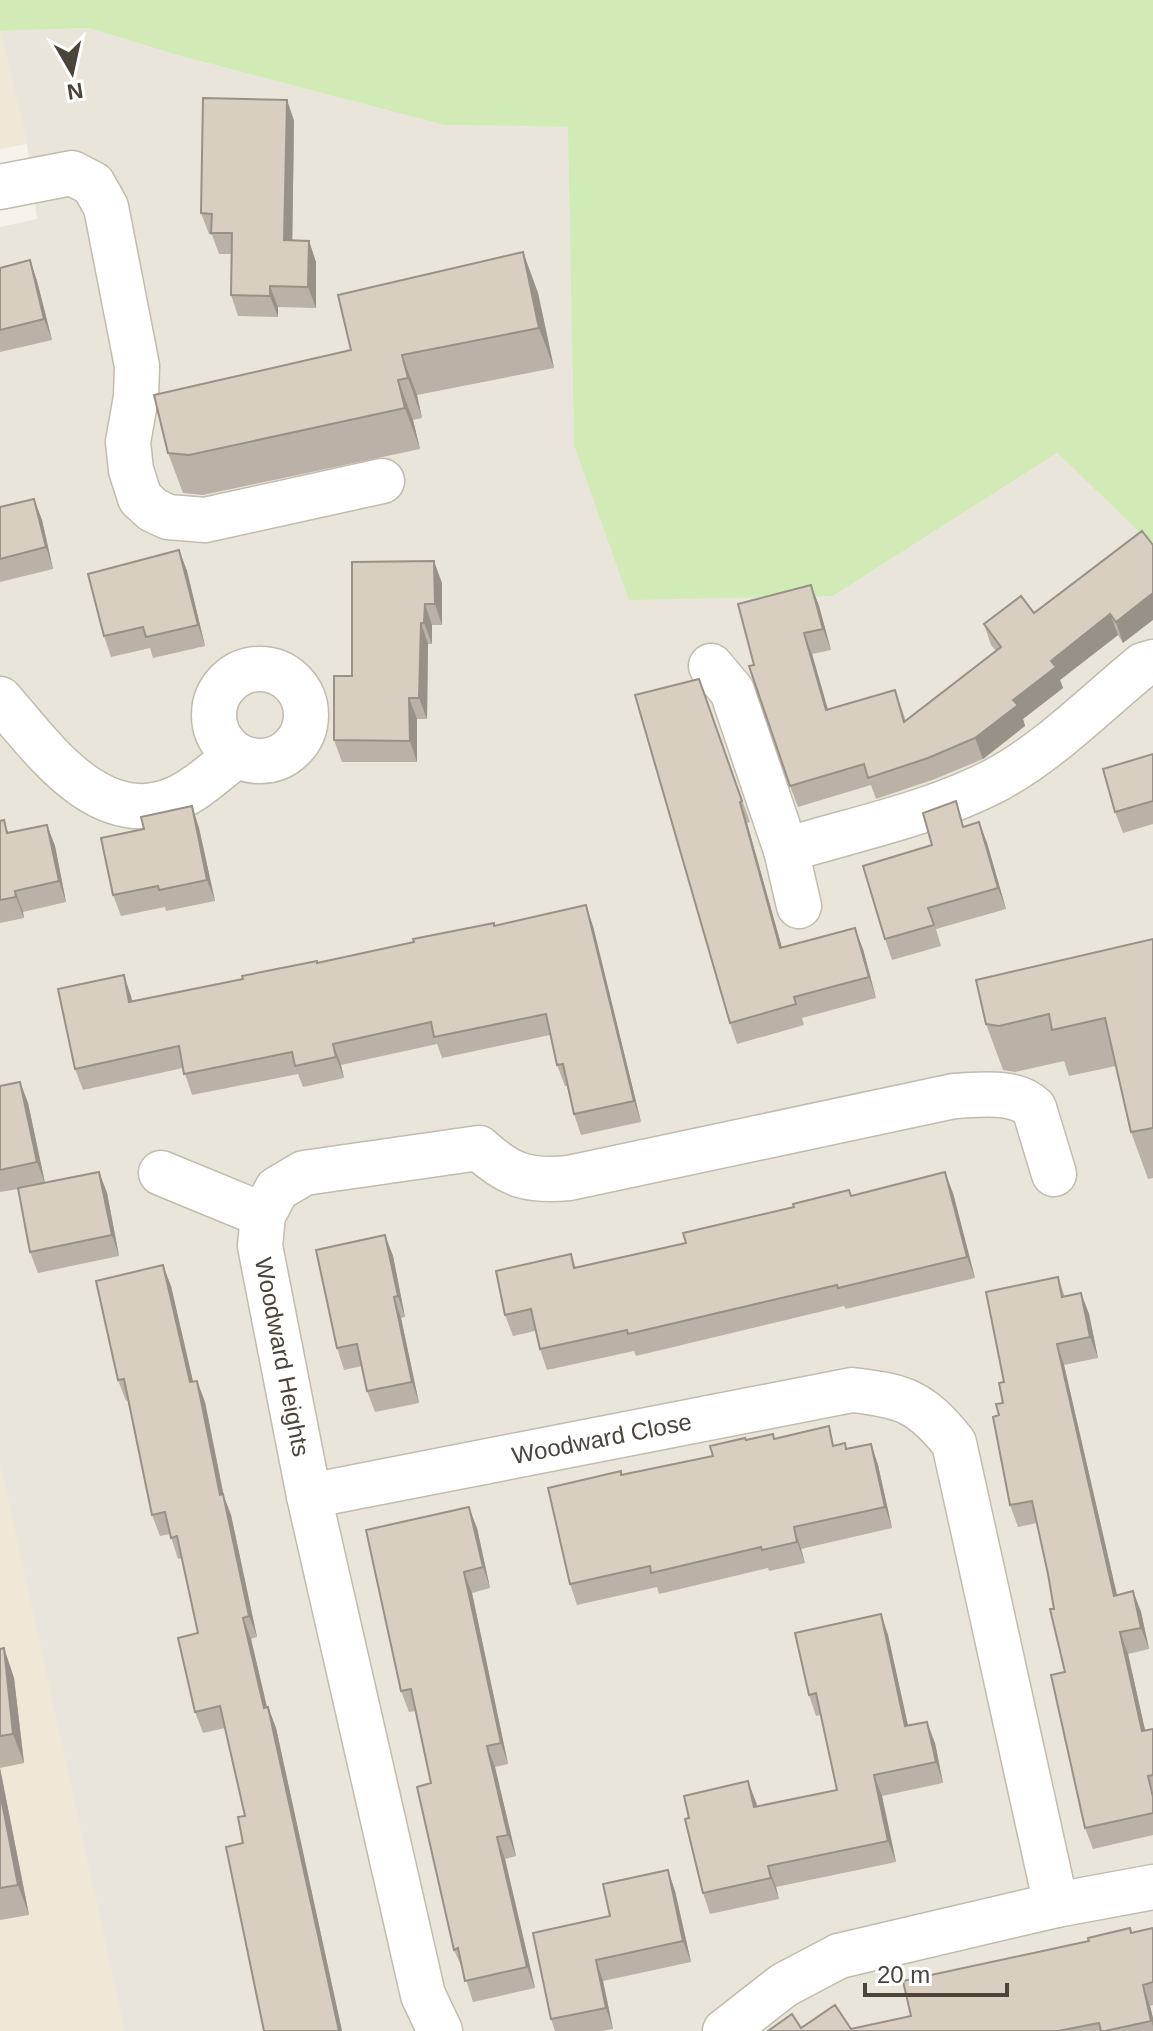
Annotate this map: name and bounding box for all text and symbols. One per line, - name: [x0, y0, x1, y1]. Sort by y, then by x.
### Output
- north arrow: [32, 32, 112, 112]
- text: N: [65, 78, 85, 105]
- street label: Woodward Heights: [250, 1255, 315, 1459]
- street label: Woodward Close: [510, 1408, 694, 1469]
- scale bar: [865, 1947, 1007, 1997]
- text: 20 m: [877, 1961, 930, 1988]

